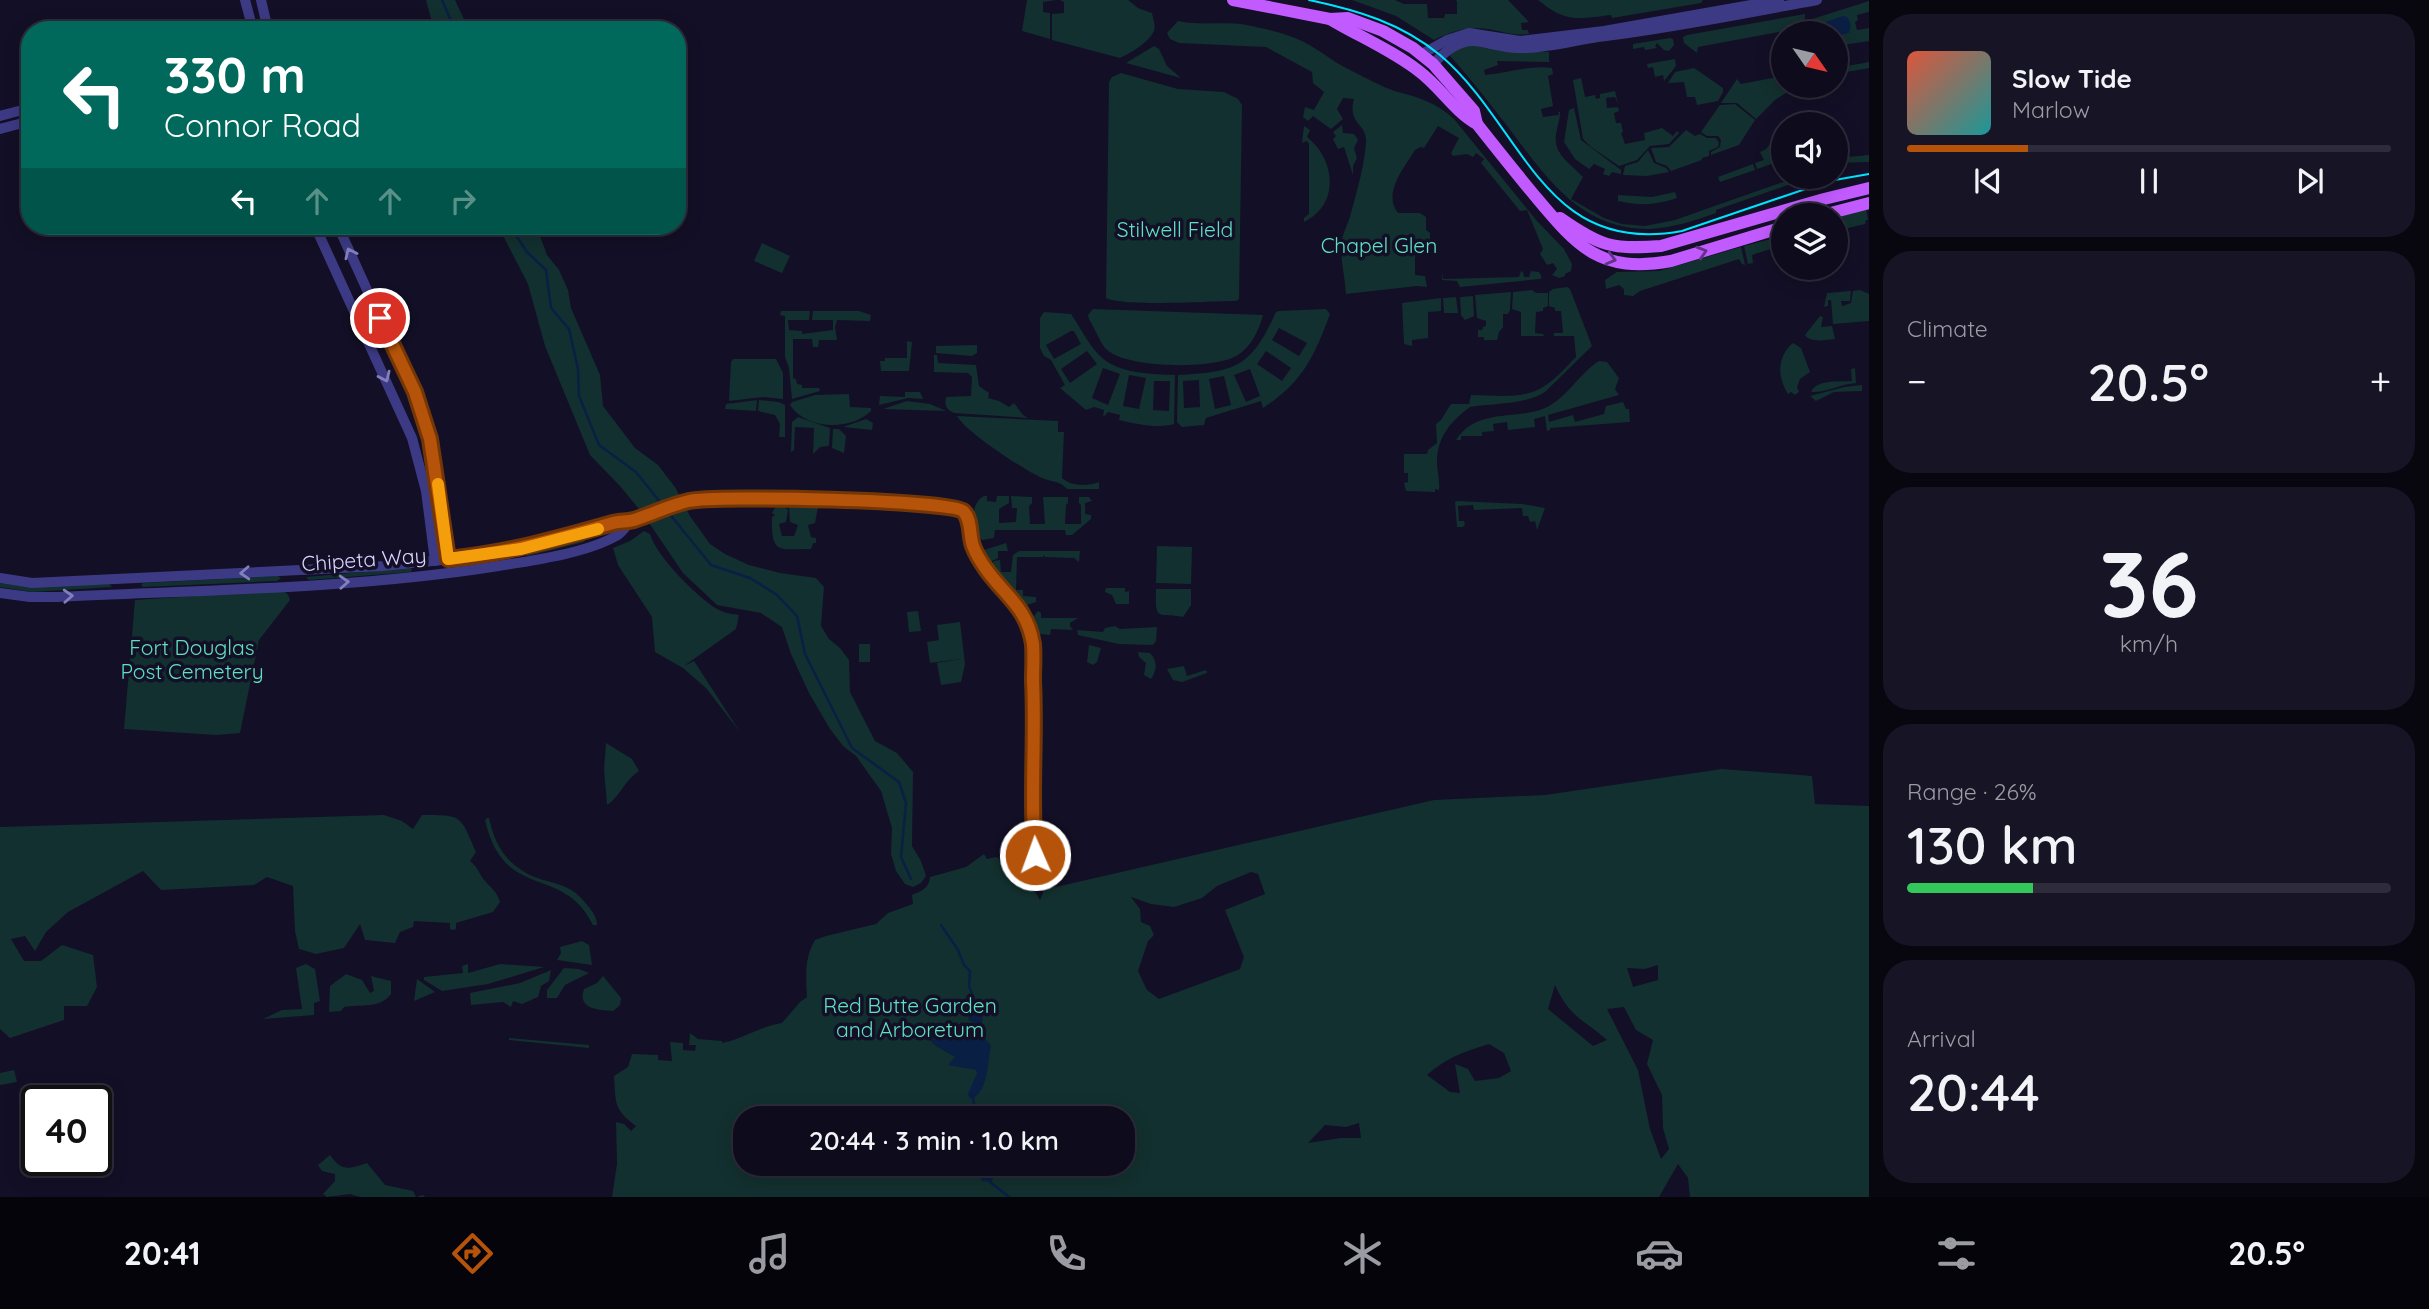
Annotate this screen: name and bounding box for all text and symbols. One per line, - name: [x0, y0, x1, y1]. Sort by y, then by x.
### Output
- north arrow: [1771, 21, 1848, 98]
- map controls: [1771, 21, 1848, 280]
- text: 330 m: [164, 44, 306, 105]
- icon: left: [49, 49, 140, 140]
- text: Slow Tide: [2012, 62, 2132, 95]
- text: Marlow: [2012, 95, 2090, 124]
- text: Connor Road: [164, 105, 361, 145]
- button: sound: [1771, 112, 1848, 189]
- icon: previous: [1969, 162, 2007, 200]
- icon: pause: [2130, 162, 2168, 200]
- icon: next: [2291, 162, 2329, 200]
- icon: left: [225, 182, 263, 220]
- icon: ahead: [298, 182, 336, 220]
- icon: ahead: [371, 182, 409, 220]
- icon: right: [444, 182, 482, 220]
- button: layers: [1771, 203, 1848, 280]
- park label: Stilwell Field: [1117, 216, 1233, 242]
- park label: Chapel Glen: [1321, 232, 1437, 258]
- one-way arrow: [1696, 245, 1708, 260]
- one-way arrow: [344, 248, 358, 260]
- one-way arrow: [1605, 251, 1617, 265]
- pin: [350, 288, 410, 348]
- icon: arrive: [361, 299, 399, 337]
- text: Climate: [1907, 314, 1988, 343]
- text: 20.5°: [2087, 349, 2209, 414]
- text: −: [1907, 357, 1927, 405]
- text: +: [2370, 357, 2391, 405]
- one-way arrow: [377, 369, 391, 382]
- text: 36: [2099, 526, 2199, 640]
- street label: Chipeta Way: [301, 542, 427, 576]
- one-way arrow: [239, 565, 250, 580]
- one-way arrow: [339, 575, 350, 590]
- one-way arrow: [63, 589, 74, 604]
- text: km/h: [2120, 629, 2178, 658]
- park label: Fort Douglas Post Cemetery: [120, 634, 264, 684]
- text: Range · 26%: [1907, 777, 2037, 806]
- text: 130 km: [1907, 812, 2078, 877]
- position arrow: [998, 818, 1072, 892]
- park label: Red Butte Garden and Arboretum: [823, 992, 997, 1042]
- text: Arrival: [1907, 1024, 1976, 1053]
- text: 20:44: [1907, 1059, 2040, 1124]
- speed limit sign: 40: [21, 1085, 112, 1176]
- text: 20:44 · 3 min · 1.0 km: [809, 1124, 1059, 1157]
- icon: directions: [448, 1229, 497, 1278]
- icon: music: [745, 1229, 794, 1278]
- icon: phone: [1042, 1229, 1091, 1278]
- icon: climate: [1338, 1229, 1387, 1278]
- icon: car: [1635, 1229, 1684, 1278]
- icon: filters: [1932, 1229, 1981, 1278]
- text: 20:41: [124, 1233, 201, 1273]
- text: 20.5°: [2228, 1233, 2305, 1273]

